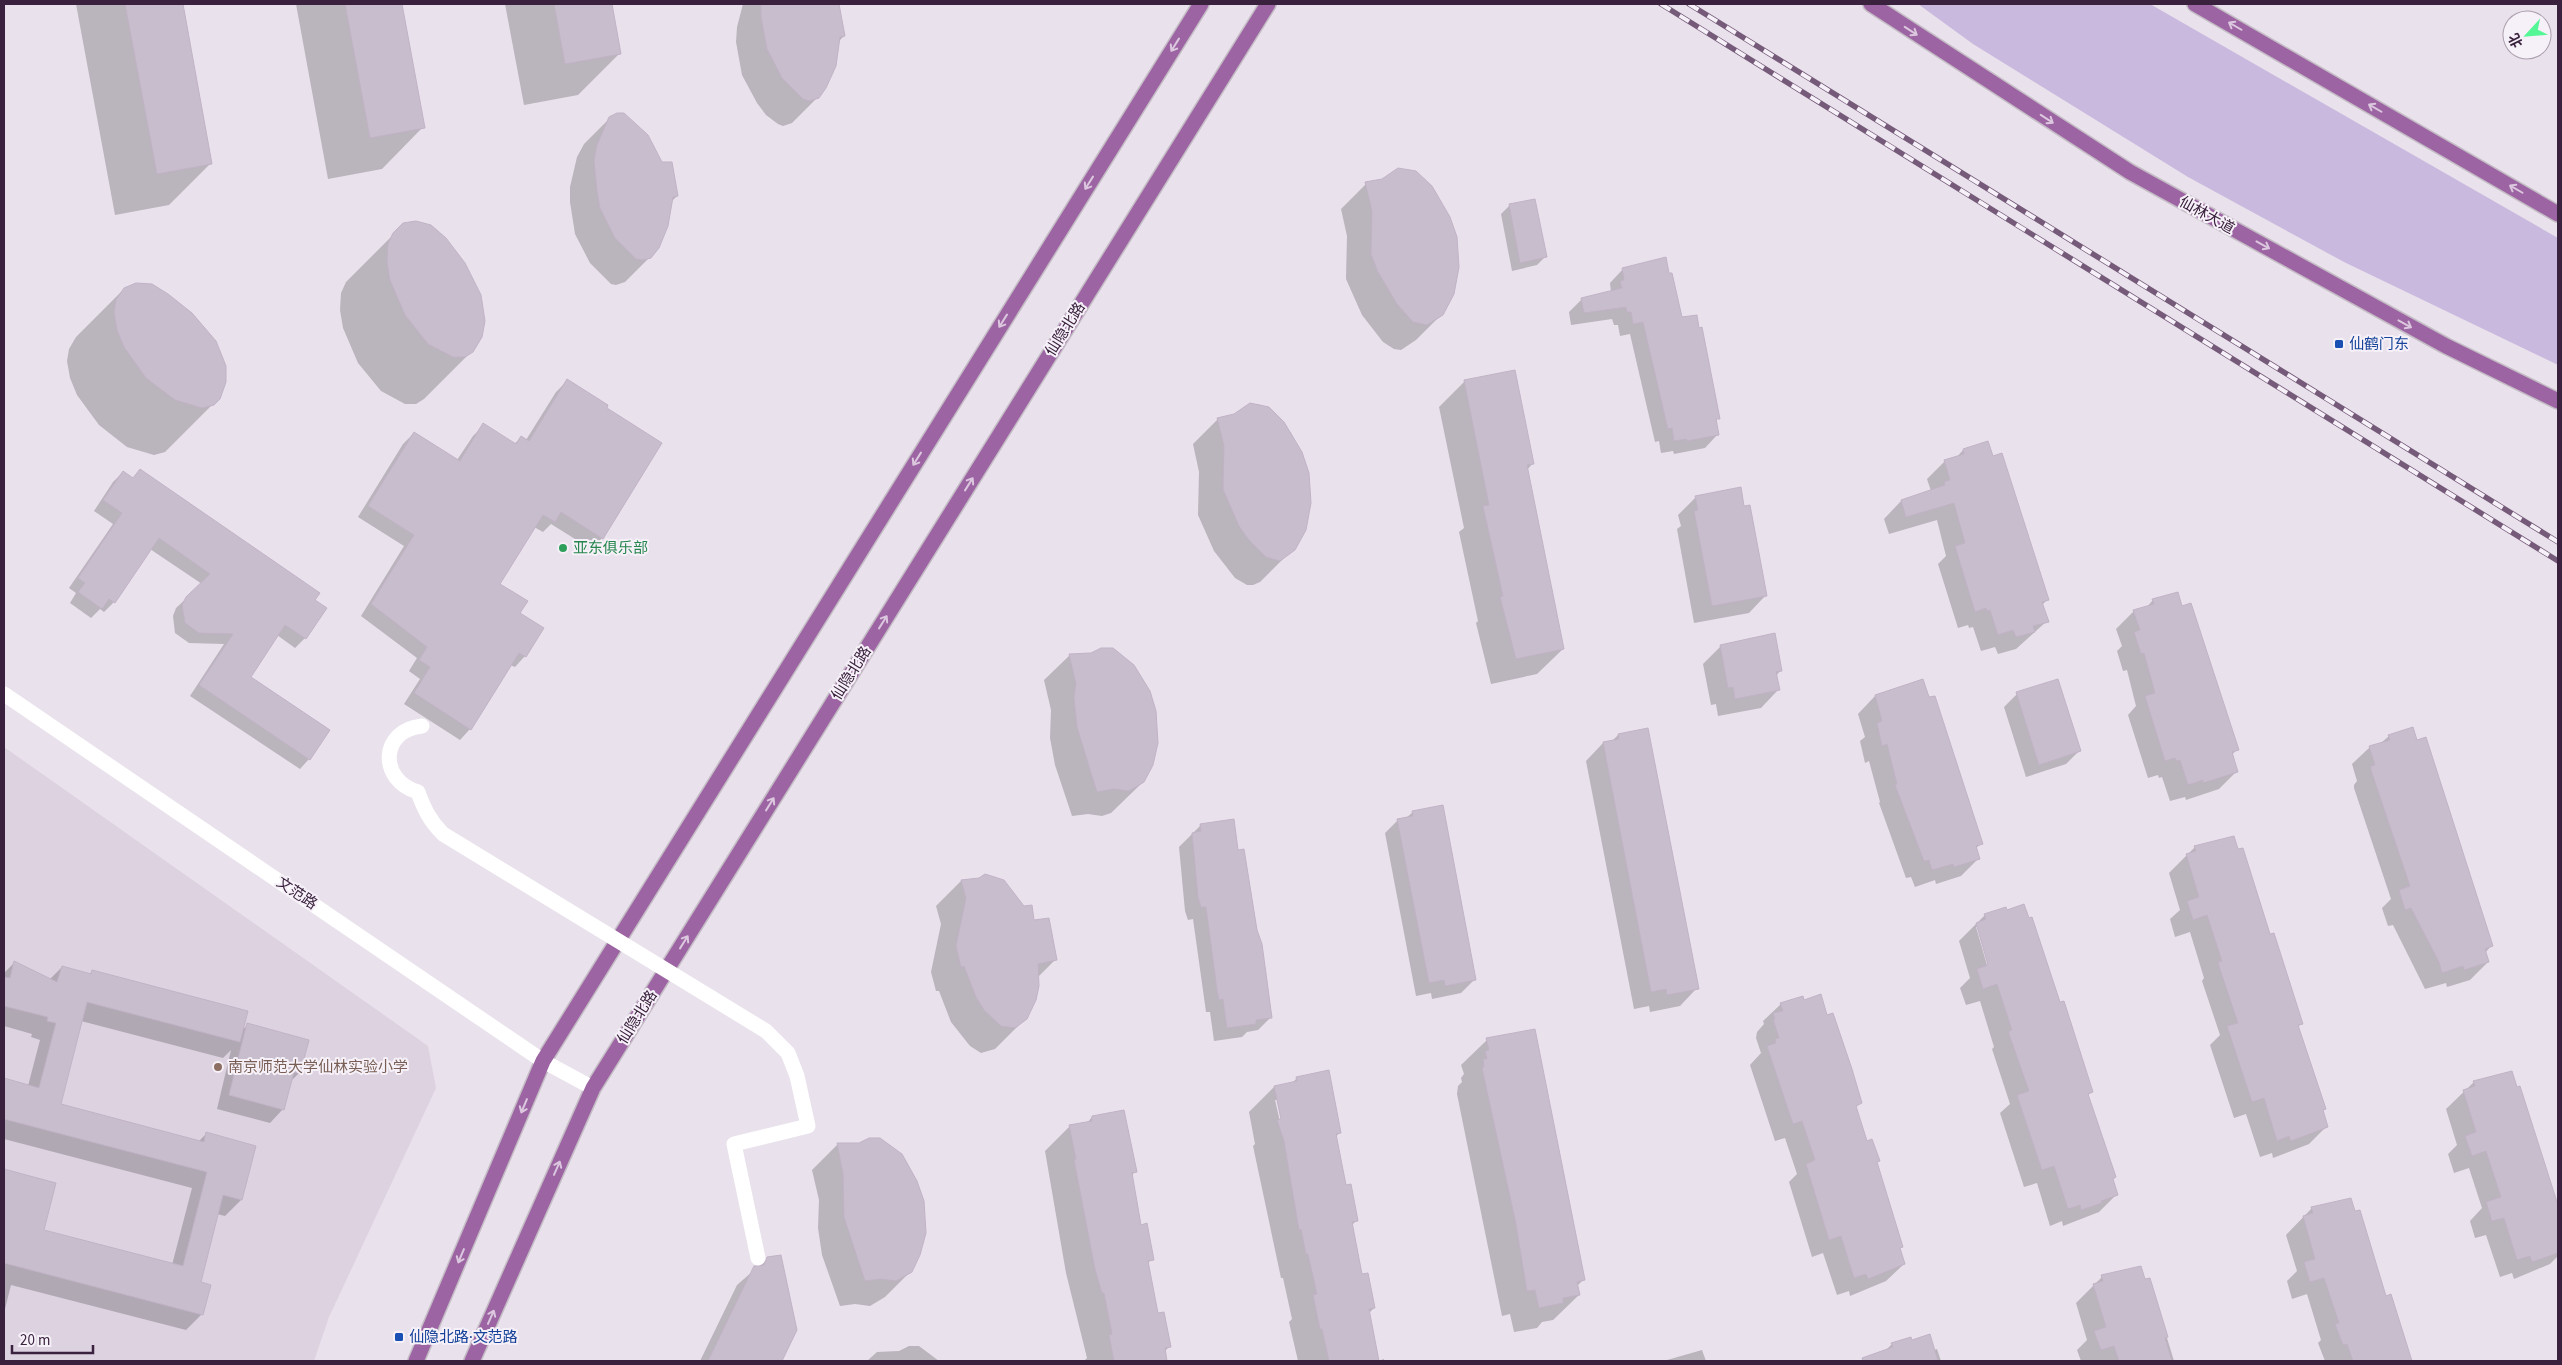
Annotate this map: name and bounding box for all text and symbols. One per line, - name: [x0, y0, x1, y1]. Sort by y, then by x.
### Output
- north arrow: [2502, 10, 2552, 60]
- one-way arrow: [2228, 21, 2242, 31]
- one-way arrow: [1903, 27, 1917, 37]
- text: 北: [2504, 30, 2528, 51]
- one-way arrow: [1170, 38, 1180, 52]
- one-way arrow: [2369, 102, 2383, 112]
- one-way arrow: [2040, 114, 2054, 124]
- one-way arrow: [1084, 176, 1094, 190]
- one-way arrow: [2510, 184, 2524, 194]
- street label: 仙林大道: [2175, 192, 2238, 239]
- one-way arrow: [2255, 241, 2270, 251]
- street label: 仙隐北路: [1041, 298, 1090, 360]
- one-way arrow: [998, 314, 1009, 328]
- one-way arrow: [2398, 319, 2413, 329]
- place label: 仙鹤门东: [2349, 334, 2409, 355]
- marker: 仙鹤门东: [2333, 338, 2345, 350]
- one-way arrow: [912, 452, 923, 466]
- one-way arrow: [964, 477, 974, 491]
- place label: 亚东俱乐部: [573, 538, 648, 559]
- marker: 亚东俱乐部: [557, 542, 569, 554]
- one-way arrow: [879, 615, 889, 629]
- street label: 仙隐北路: [827, 642, 876, 704]
- one-way arrow: [765, 798, 775, 812]
- street label: 文范路: [272, 872, 321, 915]
- one-way arrow: [679, 936, 689, 950]
- street label: 仙隐北路: [613, 986, 662, 1048]
- place label: 南京师范大学仙林实验小学: [228, 1057, 408, 1078]
- marker: 南京师范大学仙林实验小学: [212, 1061, 224, 1073]
- one-way arrow: [518, 1098, 528, 1113]
- one-way arrow: [553, 1161, 563, 1176]
- one-way arrow: [455, 1248, 465, 1263]
- one-way arrow: [487, 1310, 497, 1325]
- scale bar: [12, 1322, 94, 1354]
- place label: 仙隐北路·文范路: [409, 1327, 518, 1348]
- text: 20 m: [20, 1330, 50, 1351]
- marker: 仙隐北路·文范路: [393, 1331, 405, 1343]

